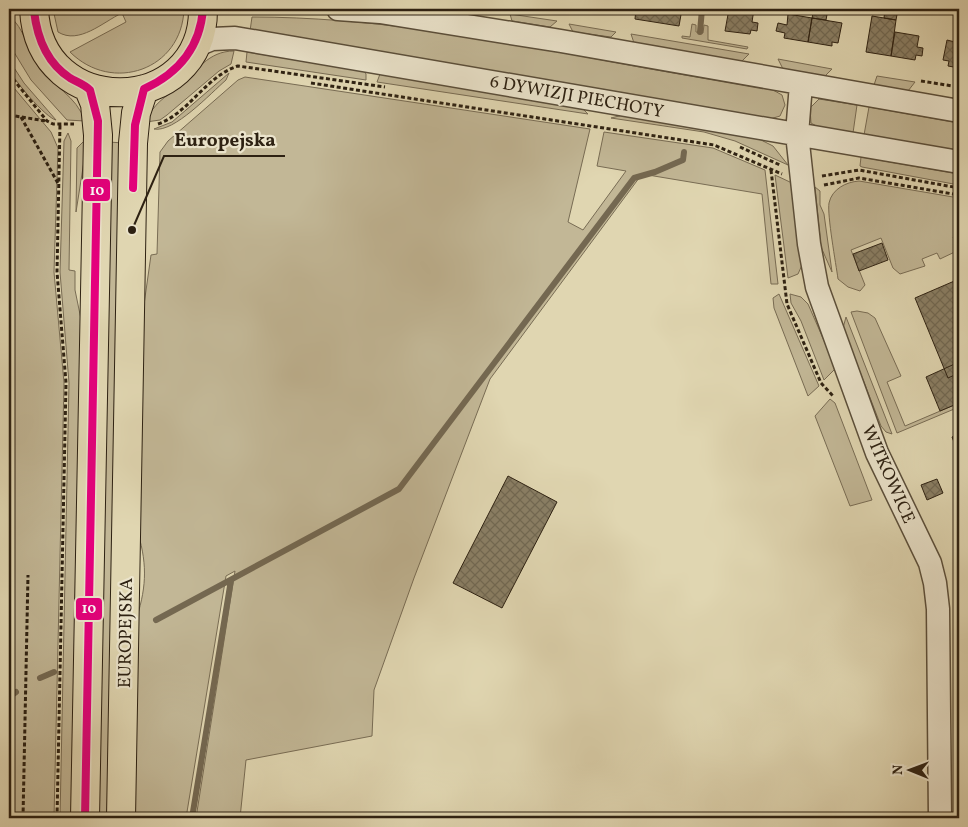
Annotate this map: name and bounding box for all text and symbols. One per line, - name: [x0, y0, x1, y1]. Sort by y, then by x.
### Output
- street label: 6 DYWIZJI PIECHOTY: [488, 70, 666, 125]
- callout: Europejska: [164, 122, 285, 156]
- text: Europejska: [174, 128, 276, 154]
- line badge: 10: [82, 178, 111, 202]
- text: 10: [90, 182, 104, 201]
- street label: WITKOWICE: [855, 421, 921, 528]
- street label: EUROPEJSKA: [113, 577, 140, 688]
- line badge: 10: [75, 597, 103, 621]
- text: 10: [82, 600, 96, 619]
- north arrow: [886, 744, 936, 794]
- text: N: [889, 765, 908, 775]

